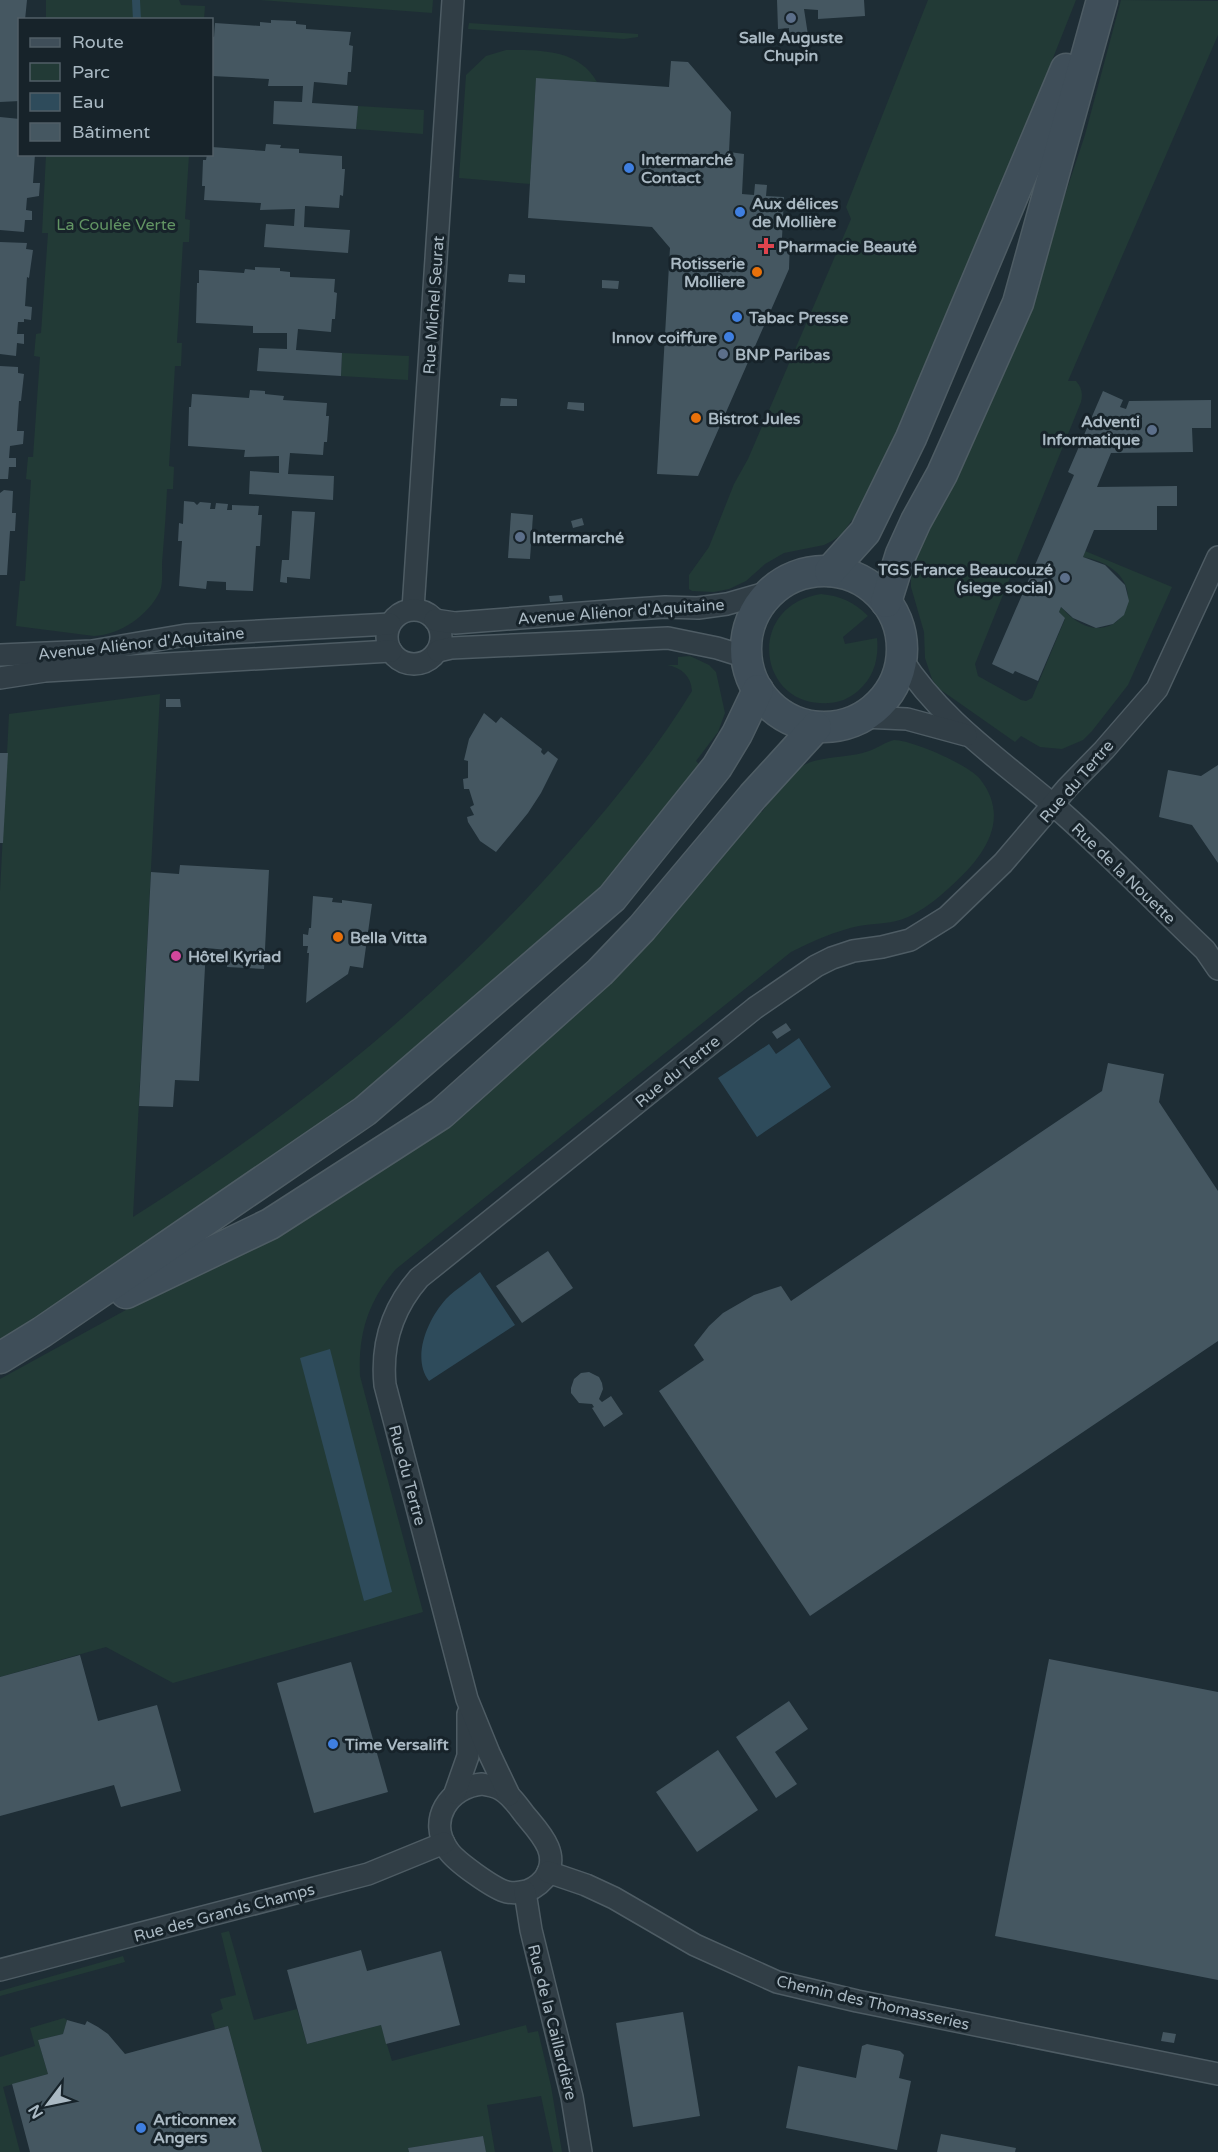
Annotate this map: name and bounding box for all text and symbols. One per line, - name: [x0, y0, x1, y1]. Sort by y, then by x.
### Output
- marker: Salle Auguste Chupin: [784, 11, 798, 25]
- legend: [18, 18, 213, 156]
- place label: Salle Auguste Chupin: [739, 28, 843, 66]
- text: Route: [72, 31, 124, 53]
- text: Parc: [72, 61, 110, 83]
- text: Eau: [72, 91, 104, 113]
- text: Bâtiment: [72, 121, 150, 143]
- place label: Intermarché Contact: [641, 150, 733, 188]
- marker: Intermarché Contact: [622, 161, 636, 175]
- place label: Aux délices de Mollière: [752, 194, 839, 232]
- marker: Aux délices de Mollière: [733, 205, 747, 219]
- park label: La Coulée Verte: [56, 215, 176, 235]
- street label: Rue Michel Seurat: [419, 235, 449, 375]
- place label: Pharmacie Beauté: [778, 237, 917, 257]
- marker: Pharmacie Beauté: [759, 239, 773, 253]
- place label: Rotisserie Molliere: [670, 254, 745, 292]
- marker: Rotisserie Molliere: [750, 265, 764, 279]
- place label: Tabac Presse: [748, 308, 848, 328]
- marker: Tabac Presse: [730, 310, 744, 324]
- place label: Innov coiffure: [612, 328, 717, 348]
- marker: Innov coiffure: [722, 330, 736, 344]
- place label: BNP Paribas: [735, 345, 830, 365]
- marker: BNP Paribas: [716, 347, 730, 361]
- place label: Bistrot Jules: [708, 409, 801, 429]
- marker: Bistrot Jules: [689, 411, 703, 425]
- place label: Adventi Informatique: [1042, 412, 1140, 450]
- marker: Adventi Informatique: [1145, 423, 1159, 437]
- place label: Intermarché: [532, 528, 624, 548]
- marker: Intermarché: [513, 530, 527, 544]
- place label: TGS France Beaucouzé (siege social): [877, 560, 1053, 598]
- marker: TGS France Beaucouzé (siege social): [1058, 571, 1072, 585]
- street label: Avenue Aliénor d'Aquitaine: [517, 595, 725, 629]
- street label: Avenue Aliénor d'Aquitaine: [37, 623, 245, 665]
- street label: Rue du Tertre: [1035, 736, 1118, 827]
- street label: Rue de la Nouette: [1067, 819, 1180, 929]
- place label: Bella Vitta: [350, 928, 427, 948]
- marker: Bella Vitta: [331, 930, 345, 944]
- place label: Hôtel Kyriad: [188, 947, 281, 967]
- marker: Hôtel Kyriad: [169, 949, 183, 963]
- street label: Rue du Tertre: [631, 1031, 724, 1112]
- street label: Rue du Tertre: [384, 1423, 430, 1528]
- place label: Time Versalift: [344, 1735, 449, 1755]
- marker: Time Versalift: [326, 1737, 340, 1751]
- street label: Rue des Grands Champs: [132, 1879, 317, 1947]
- street label: Rue de la Caillardière: [523, 1942, 581, 2102]
- street label: Chemin des Thomasseries: [774, 1971, 971, 2035]
- north arrow: [18, 2074, 78, 2134]
- text: N: [24, 2101, 48, 2122]
- place label: Articonnex Angers: [153, 2110, 237, 2148]
- marker: Articonnex Angers: [134, 2121, 148, 2135]

